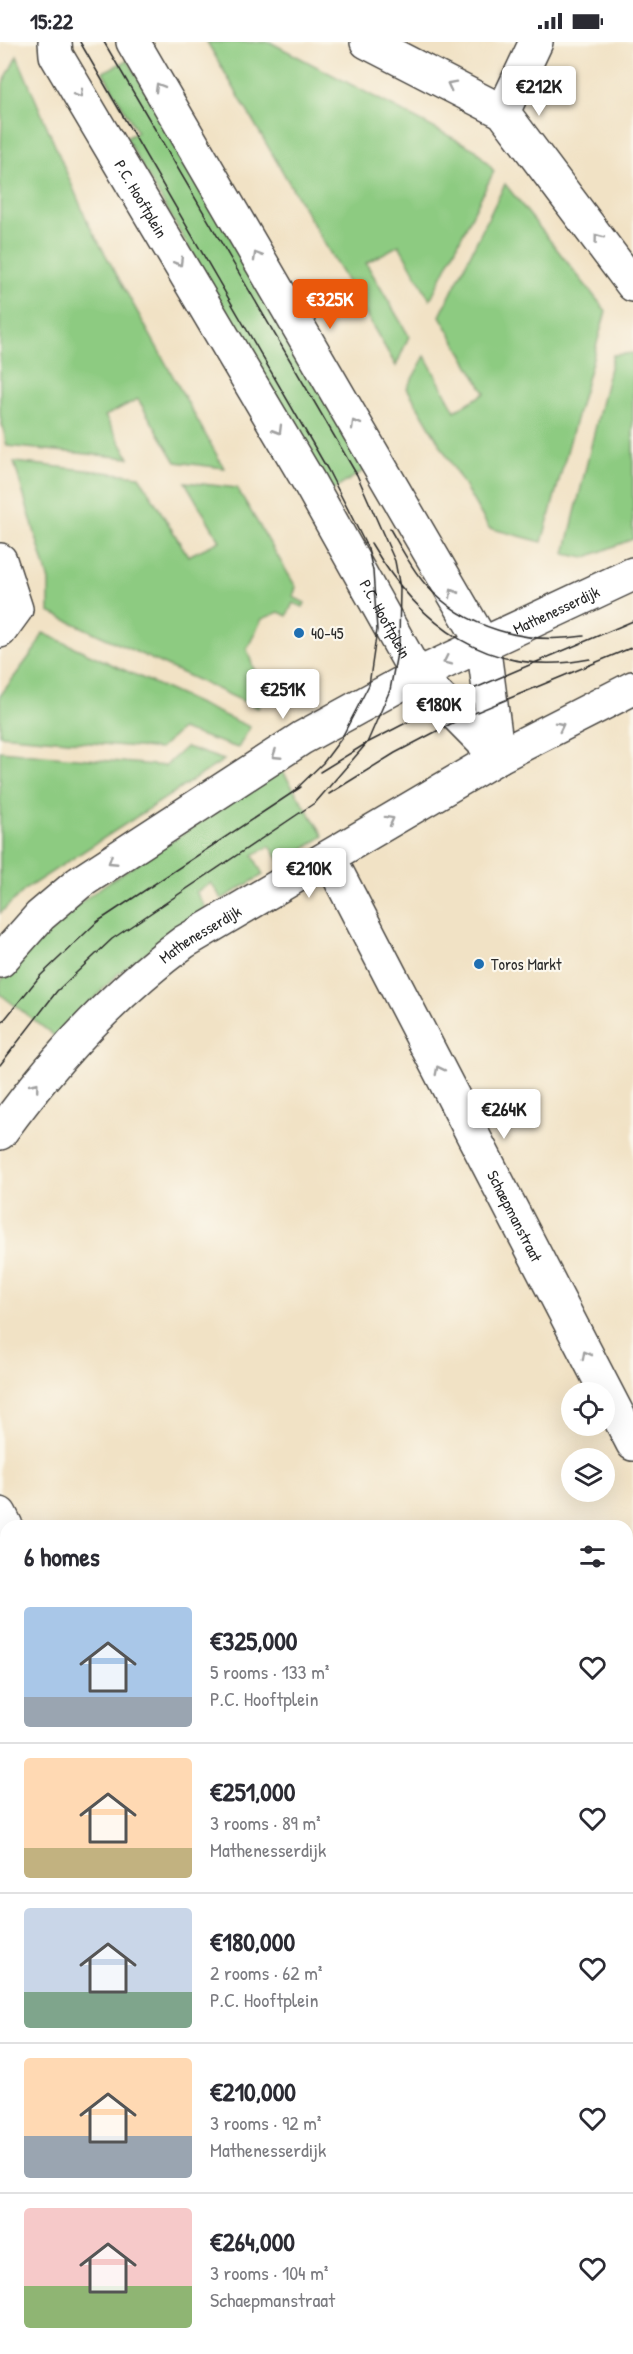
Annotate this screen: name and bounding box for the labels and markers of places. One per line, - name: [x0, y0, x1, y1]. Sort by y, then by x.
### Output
- pin: €212K: [497, 66, 581, 117]
- pin: €325K: [288, 279, 372, 330]
- place label: 40-45: [311, 622, 344, 644]
- marker: 40-45: [292, 626, 306, 640]
- pin: €251K: [241, 669, 325, 720]
- pin: €180K: [397, 684, 481, 735]
- pin: €210K: [267, 848, 351, 899]
- place label: Toros Markt: [491, 953, 562, 975]
- marker: Toros Markt: [472, 957, 486, 971]
- pin: €264K: [462, 1089, 546, 1140]

